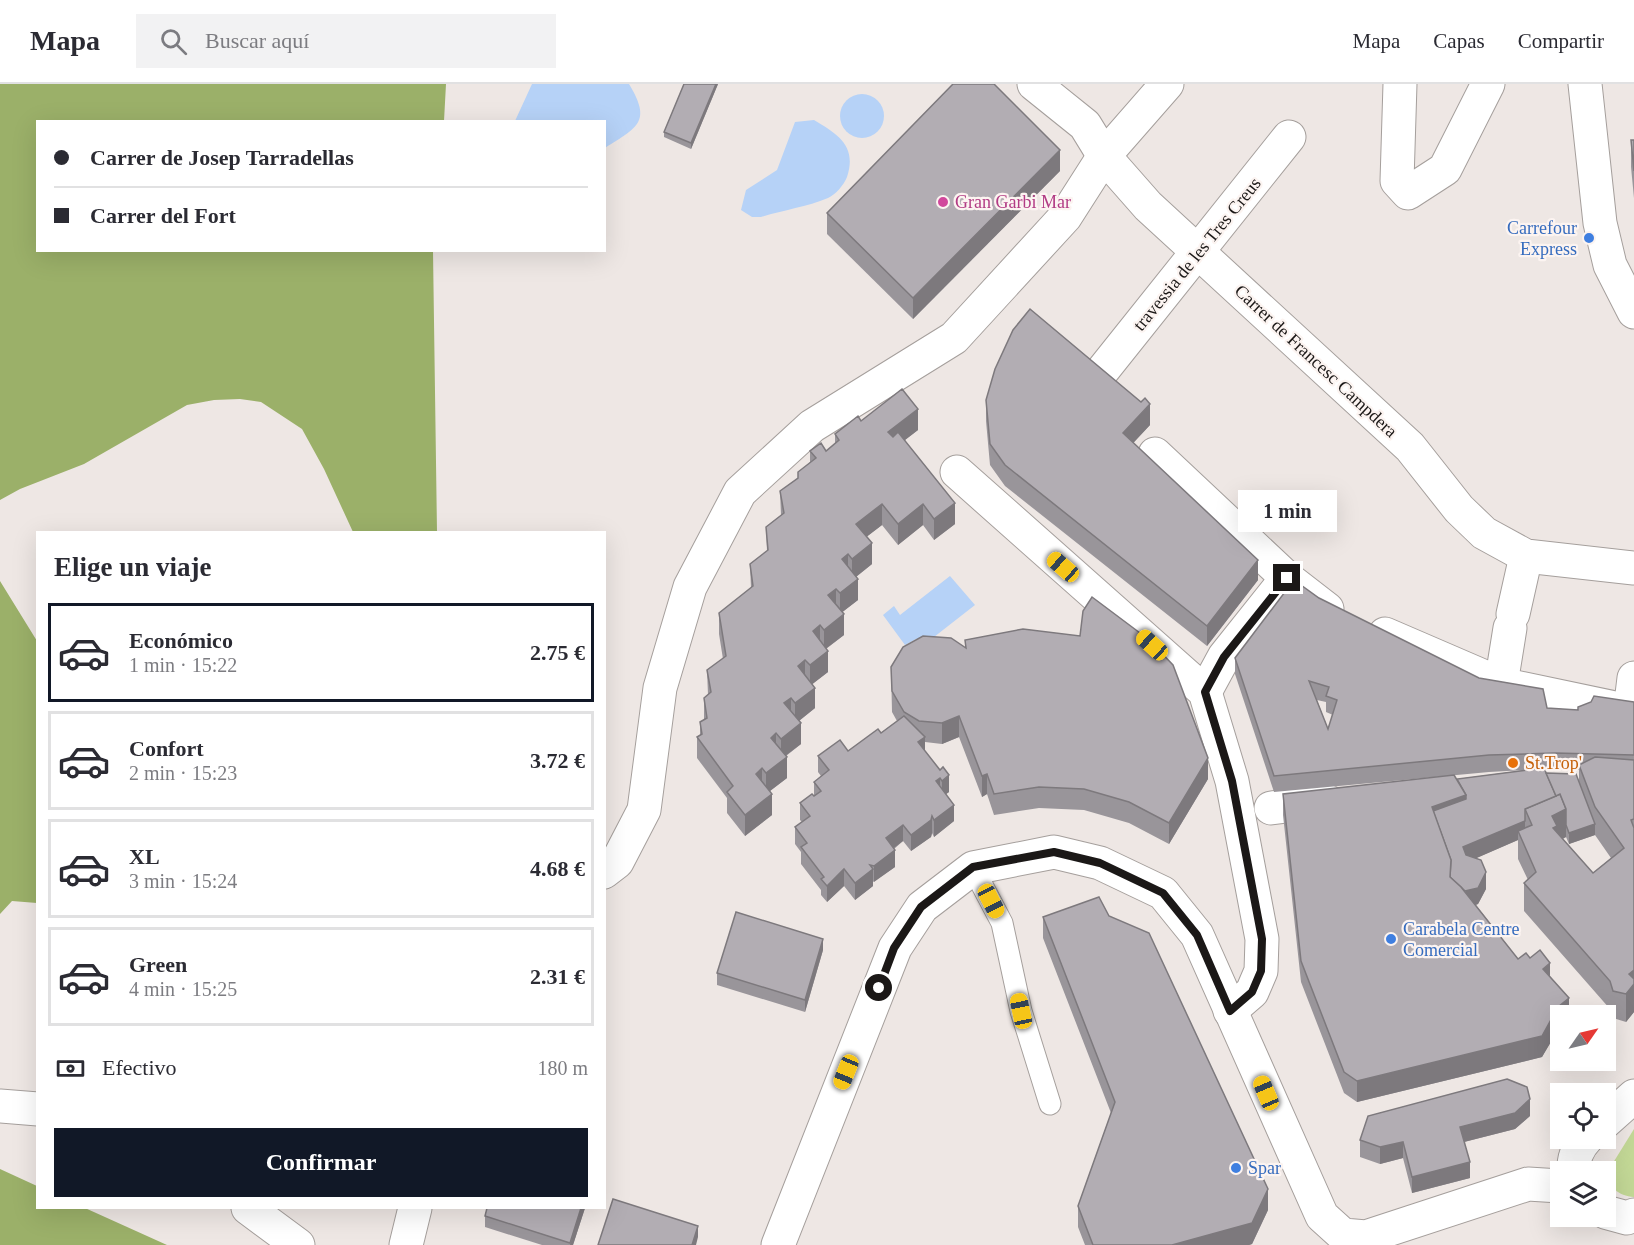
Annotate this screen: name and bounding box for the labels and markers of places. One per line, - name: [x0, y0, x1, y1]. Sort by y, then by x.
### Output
- place label: Gran Garbi Mar: [955, 192, 1071, 212]
- marker: Gran Garbi Mar: [936, 195, 950, 209]
- place label: Carrefour Express: [1507, 218, 1577, 259]
- marker: Carrefour Express: [1582, 231, 1596, 245]
- place label: St.Trop': [1525, 753, 1582, 773]
- marker: St.Trop': [1506, 756, 1520, 770]
- place label: Carabela Centre Comercial: [1403, 919, 1519, 960]
- marker: Carabela Centre Comercial: [1384, 932, 1398, 946]
- place label: Spar: [1248, 1158, 1281, 1178]
- marker: Spar: [1229, 1161, 1243, 1175]

